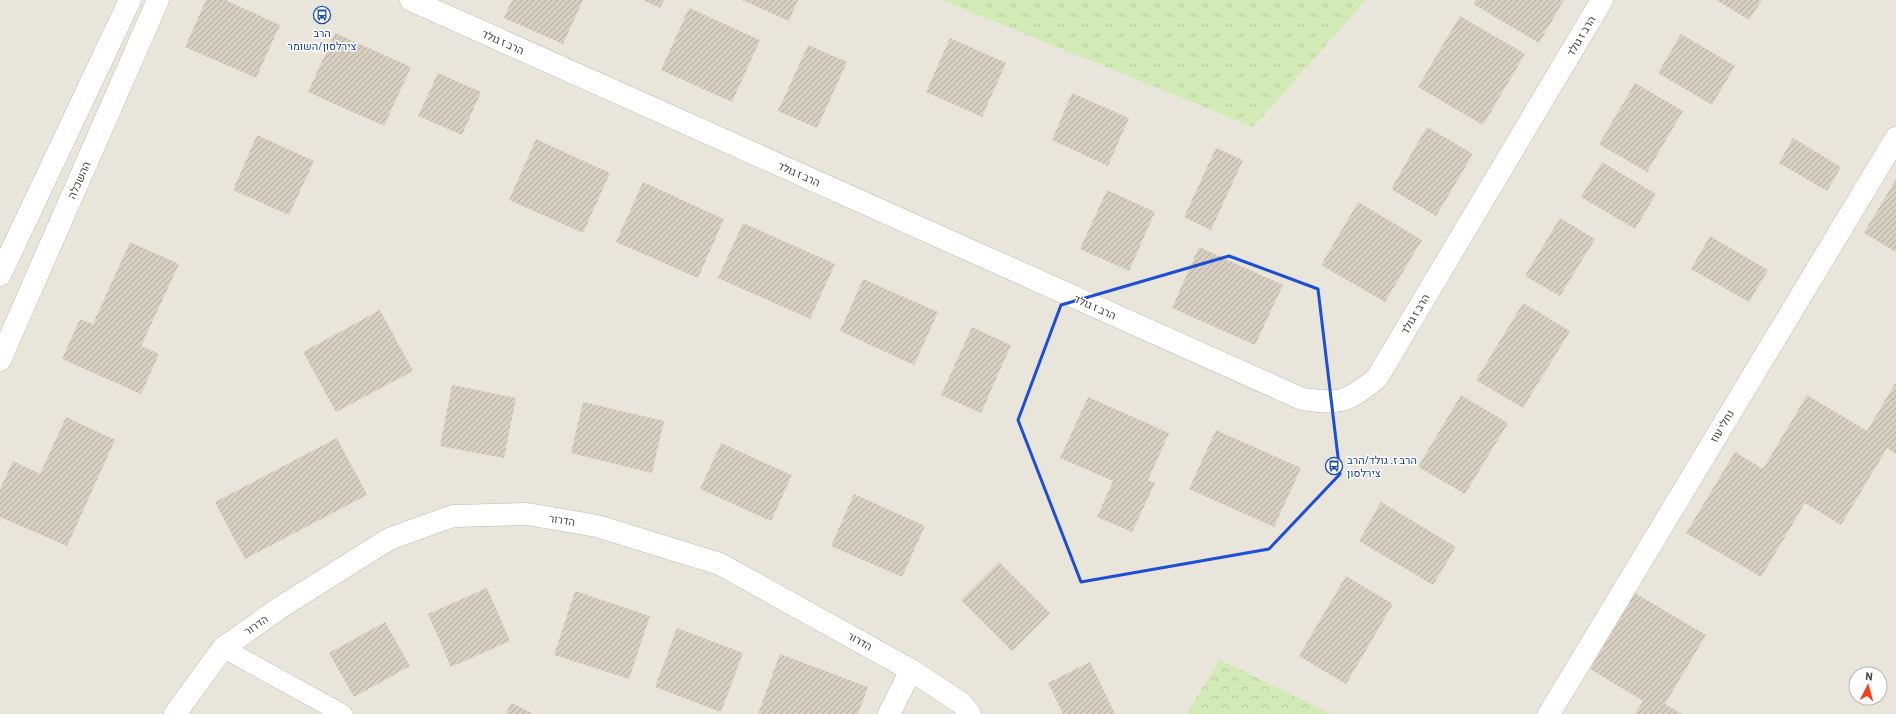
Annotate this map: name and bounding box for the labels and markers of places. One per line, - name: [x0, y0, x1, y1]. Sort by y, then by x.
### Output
- bus stop icon: הרב צירלסון/השומר: [312, 5, 332, 25]
- place label: הרב צירלסון/השומר: [287, 26, 357, 52]
- place label: הרב ז. גולד/הרב צירלסון: [1347, 453, 1417, 479]
- bus stop icon: הרב ז. גולד/הרב צירלסון: [1324, 456, 1344, 476]

